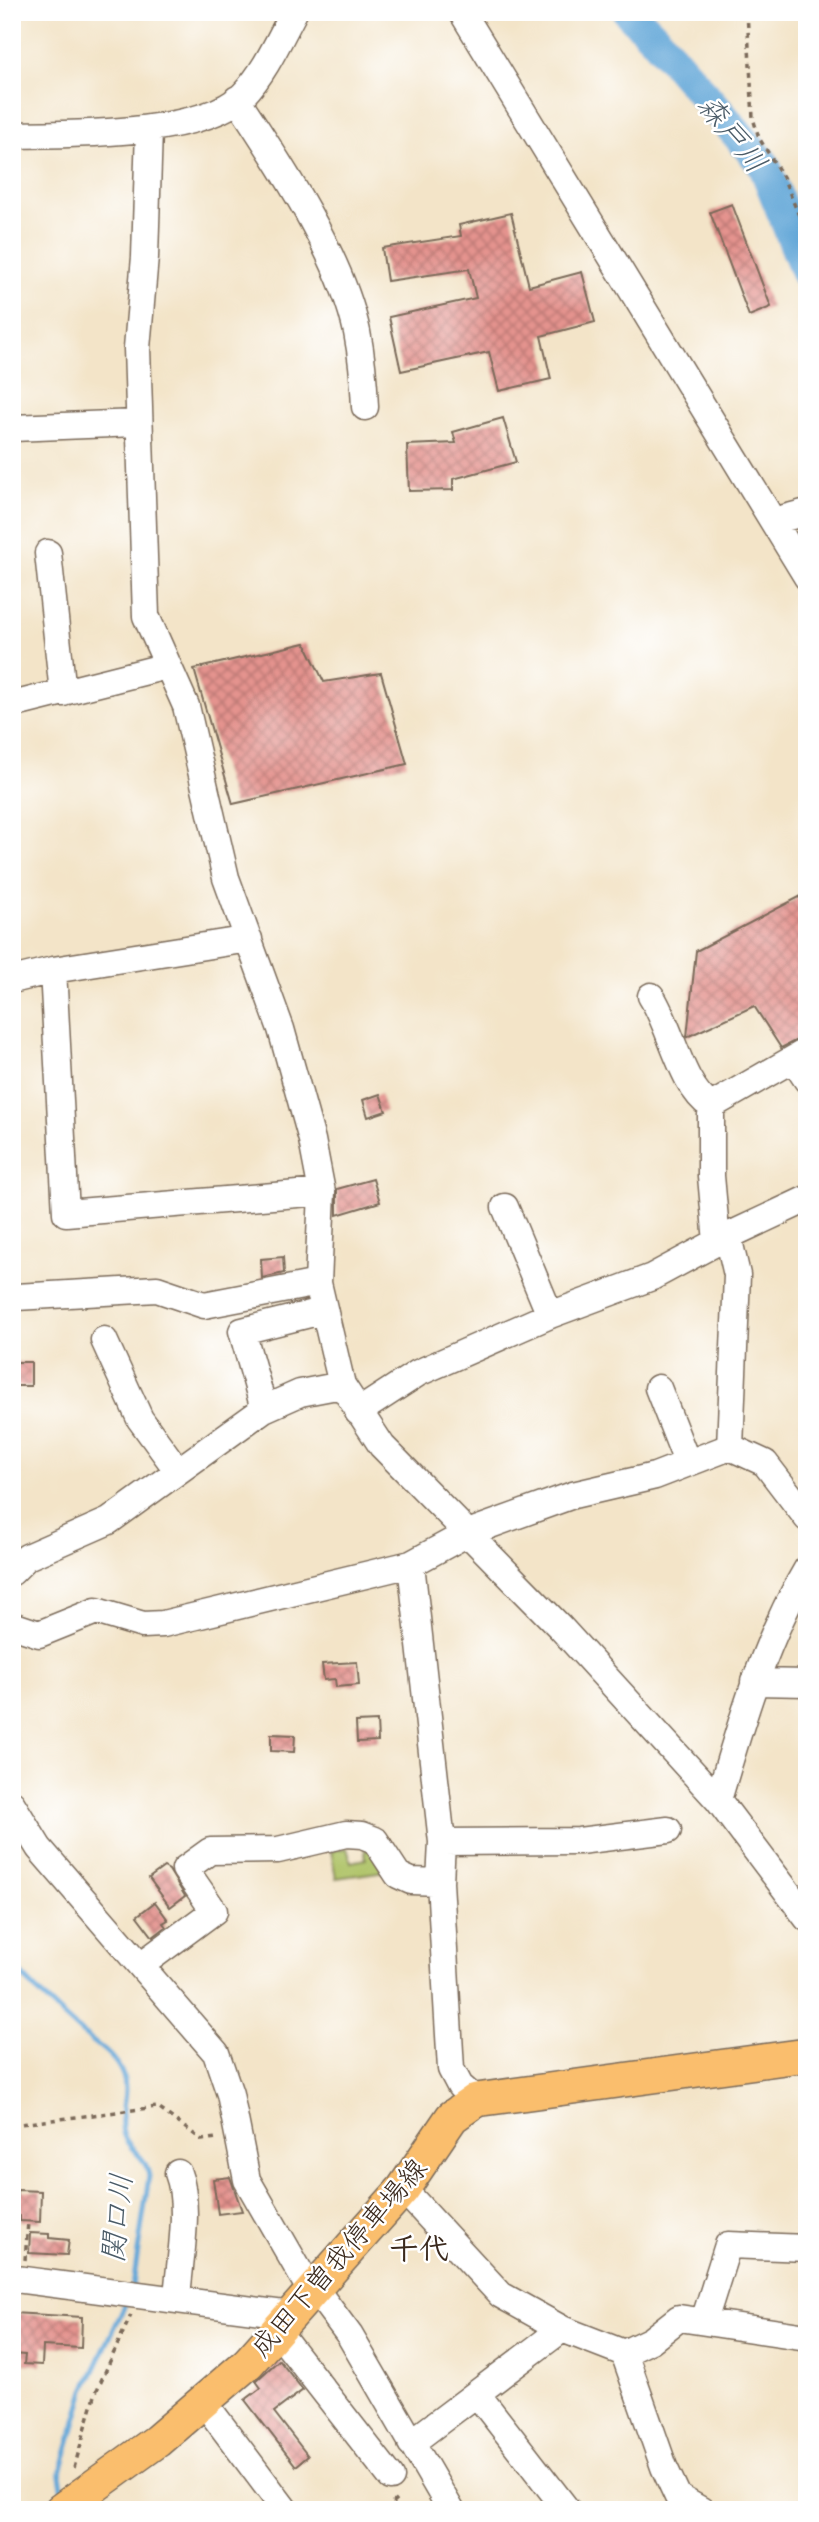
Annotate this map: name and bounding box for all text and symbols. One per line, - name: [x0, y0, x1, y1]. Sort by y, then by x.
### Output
- water label: 森戸川: [687, 88, 774, 182]
- street label: 成田下曽我停車場線: [243, 2151, 437, 2366]
- water label: 関口川: [94, 2171, 143, 2265]
- district label: 千代: [389, 2231, 449, 2270]

